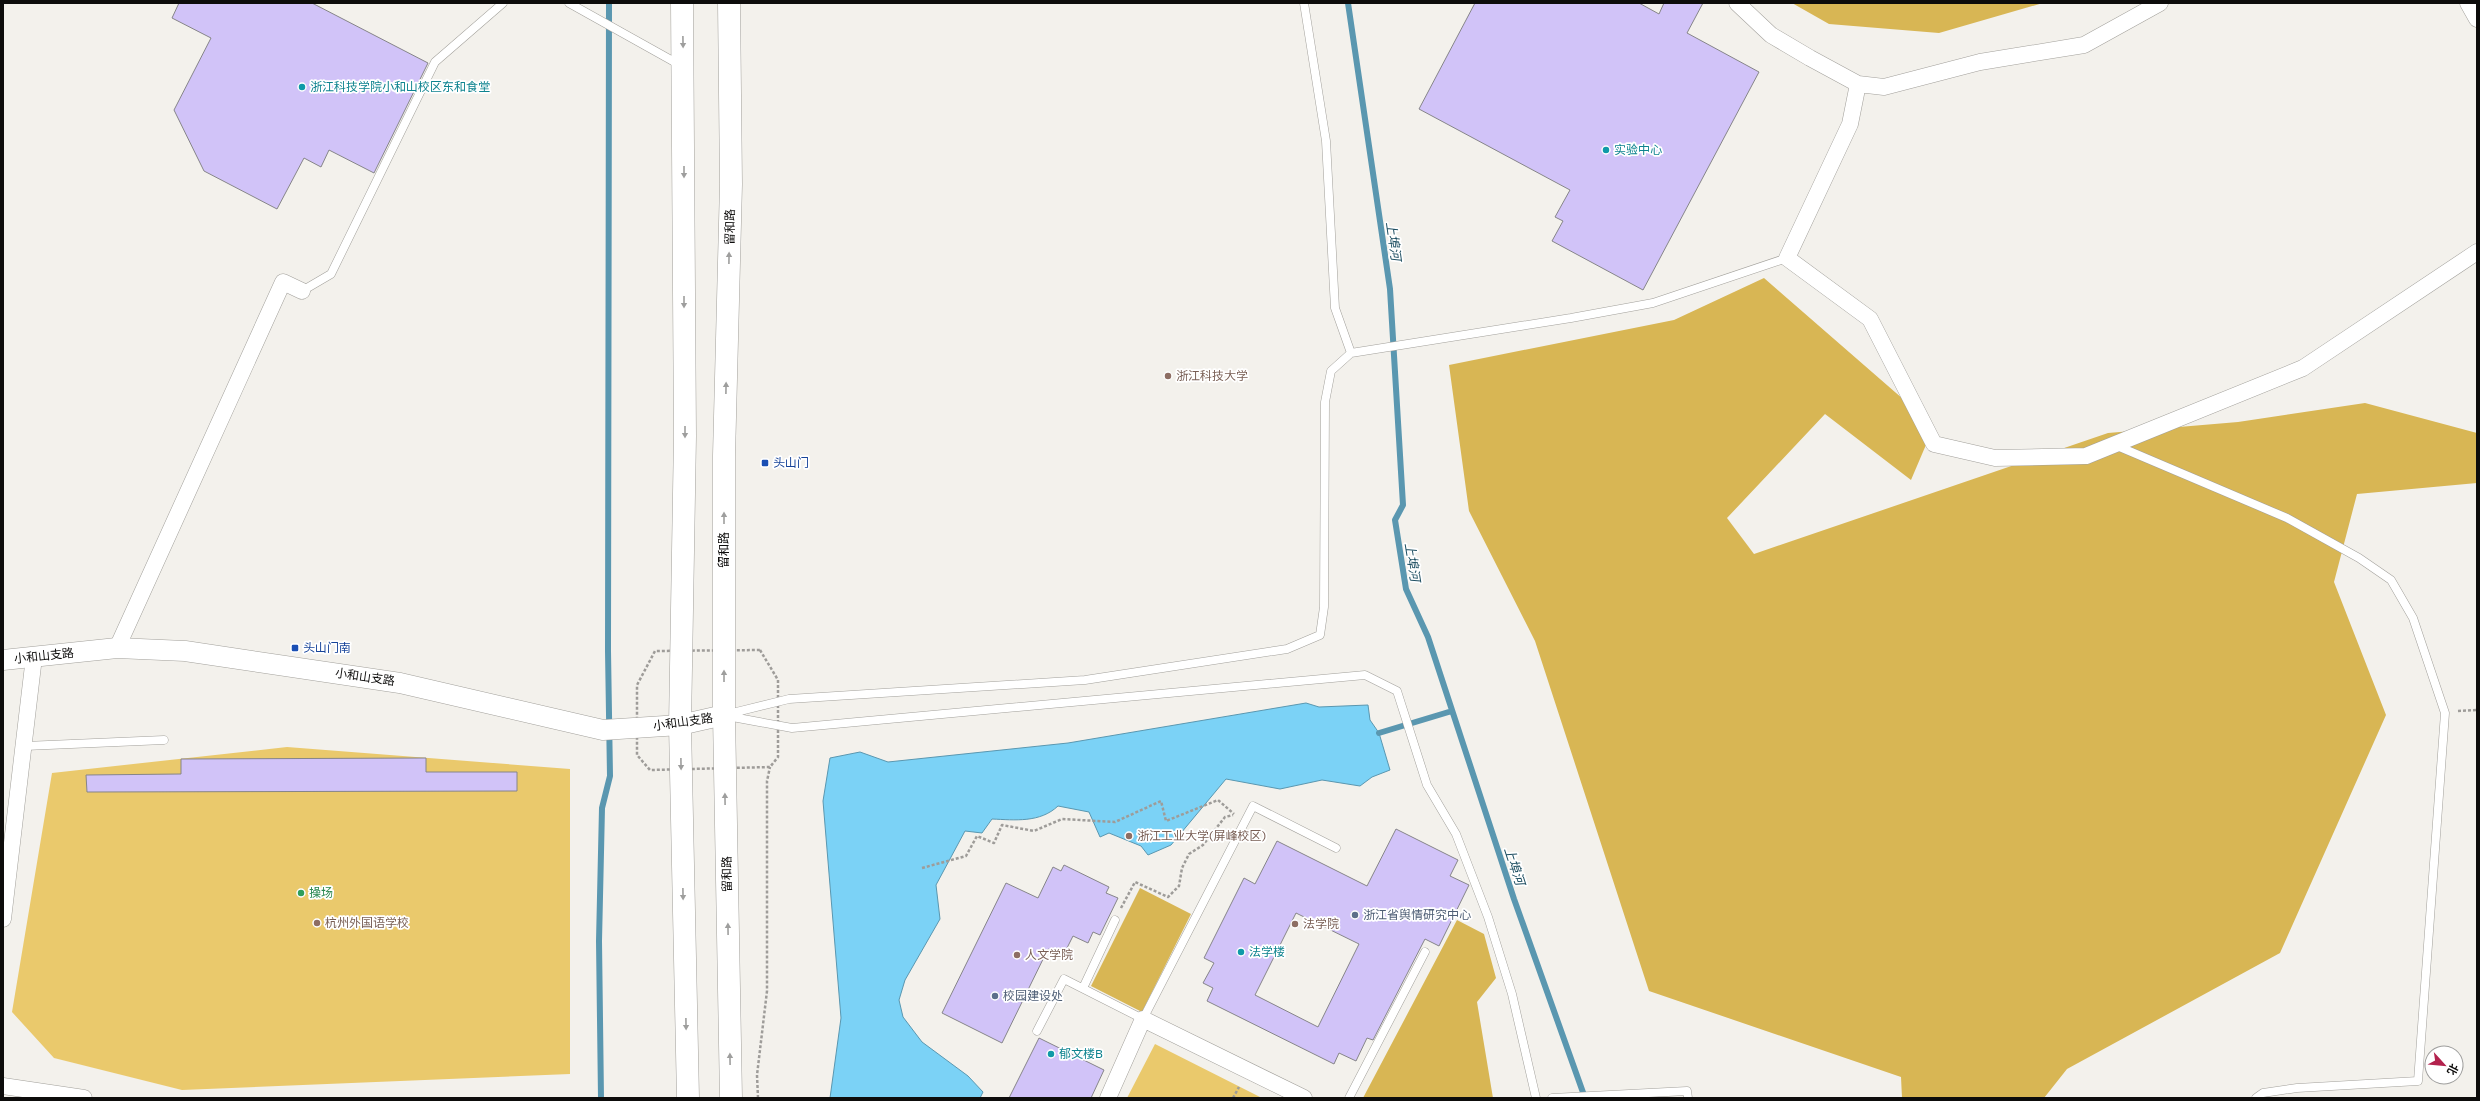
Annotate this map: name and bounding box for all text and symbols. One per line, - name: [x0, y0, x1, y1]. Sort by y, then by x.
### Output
- one-way arrow: [680, 36, 686, 49]
- place label: 浙江科技学院小和山校区东和食堂: [310, 79, 490, 93]
- marker: 浙江科技学院小和山校区东和食堂: [297, 82, 307, 92]
- place label: 实验中心: [1614, 142, 1662, 156]
- marker: 实验中心: [1601, 145, 1611, 155]
- one-way arrow: [681, 166, 687, 179]
- street label: 留和路: [722, 209, 736, 245]
- water label: 上埠河: [1383, 221, 1405, 264]
- one-way arrow: [726, 251, 732, 264]
- one-way arrow: [681, 296, 687, 309]
- place label: 浙江科技大学: [1176, 368, 1248, 382]
- marker: 浙江科技大学: [1163, 371, 1173, 381]
- one-way arrow: [723, 381, 729, 394]
- one-way arrow: [682, 426, 688, 439]
- place label: 头山门: [773, 455, 809, 469]
- marker: 头山门: [760, 458, 770, 468]
- one-way arrow: [721, 511, 727, 524]
- street label: 留和路: [716, 532, 730, 568]
- water label: 上埠河: [1402, 541, 1424, 585]
- place label: 头山门南: [303, 640, 351, 654]
- marker: 头山门南: [290, 643, 300, 653]
- street label: 小和山支路: [13, 645, 74, 665]
- street label: 小和山支路: [334, 665, 396, 687]
- one-way arrow: [721, 669, 727, 682]
- street label: 小和山支路: [652, 710, 714, 732]
- one-way arrow: [677, 758, 684, 770]
- one-way arrow: [722, 792, 728, 805]
- place label: 浙江工业大学(屏峰校区): [1137, 828, 1266, 842]
- marker: 浙江工业大学(屏峰校区): [1124, 831, 1134, 841]
- water label: 上埠河: [1501, 845, 1530, 890]
- street label: 留和路: [719, 856, 733, 892]
- place label: 操场: [309, 885, 333, 899]
- marker: 操场: [296, 888, 306, 898]
- one-way arrow: [680, 888, 686, 901]
- place label: 浙江省舆情研究中心: [1363, 907, 1471, 921]
- marker: 浙江省舆情研究中心: [1350, 910, 1360, 920]
- place label: 杭州外国语学校: [325, 915, 409, 929]
- place label: 法学院: [1303, 916, 1339, 930]
- marker: 杭州外国语学校: [312, 918, 322, 928]
- marker: 法学院: [1290, 919, 1300, 929]
- one-way arrow: [725, 922, 731, 935]
- place label: 法学楼: [1249, 944, 1285, 958]
- place label: 人文学院: [1025, 947, 1073, 961]
- marker: 法学楼: [1236, 947, 1246, 957]
- marker: 人文学院: [1012, 950, 1022, 960]
- place label: 校园建设处: [1003, 988, 1063, 1002]
- marker: 校园建设处: [990, 991, 1000, 1001]
- one-way arrow: [683, 1018, 689, 1031]
- north arrow: [2424, 1045, 2464, 1085]
- place label: 郁文楼B: [1059, 1046, 1103, 1060]
- marker: 郁文楼B: [1046, 1049, 1056, 1059]
- one-way arrow: [727, 1052, 733, 1065]
- text: 北: [2445, 1062, 2462, 1078]

